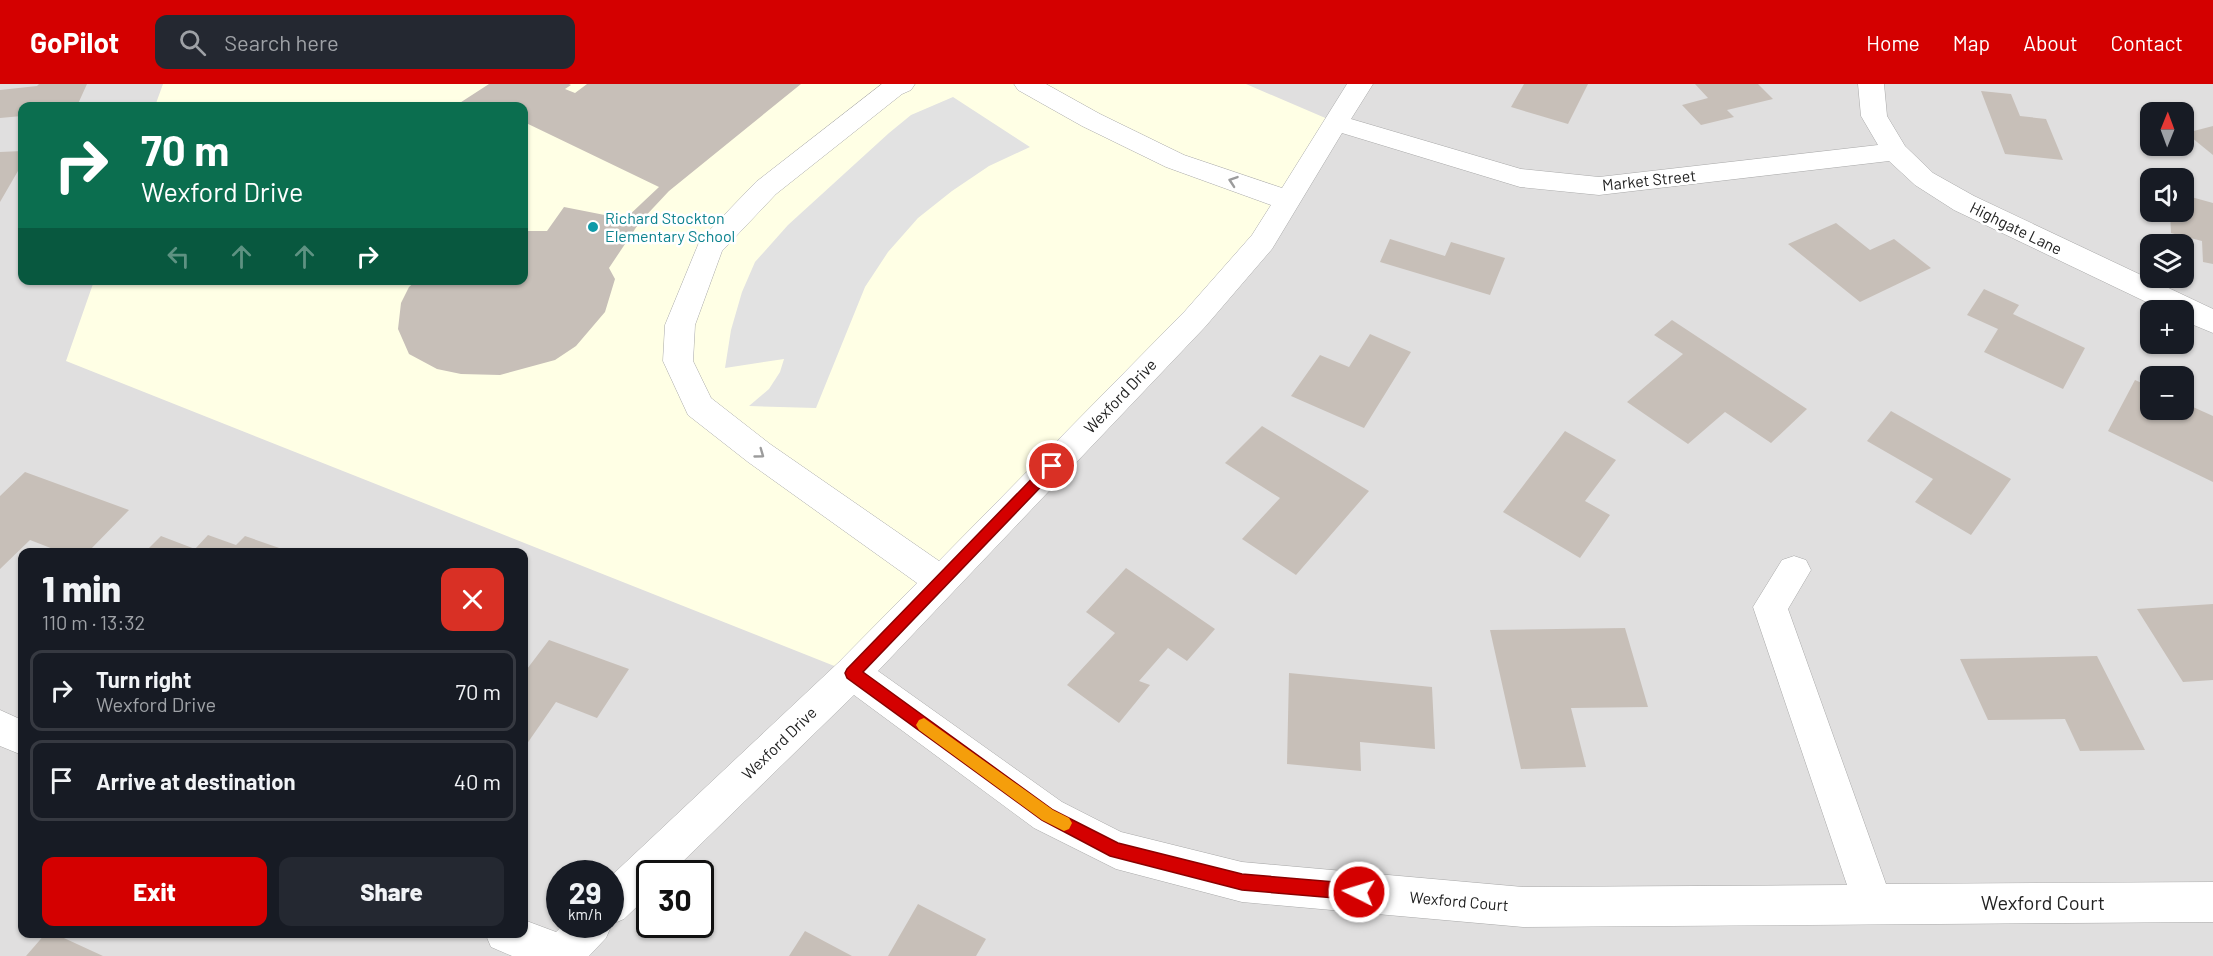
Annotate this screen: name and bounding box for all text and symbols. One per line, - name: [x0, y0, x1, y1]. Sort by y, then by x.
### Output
- search box: [155, 15, 575, 69]
- text: GoPilot: [30, 25, 119, 59]
- icon: search: [176, 26, 209, 59]
- text: Search here: [224, 29, 339, 55]
- text: Home: [1866, 30, 1920, 55]
- text: Map: [1953, 30, 1990, 55]
- text: About: [2023, 30, 2078, 55]
- text: Contact: [2111, 30, 2183, 55]
- north arrow: [2140, 102, 2194, 156]
- map controls: [2140, 102, 2194, 420]
- text: 70 m: [141, 124, 229, 174]
- icon: right: [42, 126, 120, 204]
- street label: Market Street: [1601, 165, 1697, 194]
- button: sound: [2140, 168, 2194, 222]
- text: Wexford Drive: [141, 175, 303, 207]
- one-way arrow: [1228, 176, 1239, 189]
- street label: Highgate Lane: [1967, 197, 2065, 258]
- place label: Richard Stockton Elementary School: [605, 208, 735, 245]
- marker: Richard Stockton Elementary School: [586, 220, 600, 234]
- button: layers: [2140, 234, 2194, 288]
- icon: left: [162, 240, 195, 273]
- icon: ahead: [225, 240, 258, 273]
- icon: ahead: [288, 240, 321, 273]
- icon: right: [351, 240, 384, 273]
- button: +: [2140, 300, 2194, 354]
- street label: Wexford Drive: [1079, 354, 1160, 437]
- button: −: [2140, 366, 2194, 420]
- pin: [1026, 440, 1077, 491]
- one-way arrow: [754, 447, 765, 458]
- icon: arrive: [1035, 449, 1068, 482]
- text: 1 min: [42, 566, 121, 609]
- button: close: [441, 568, 504, 631]
- text: 110 m · 13:32: [42, 610, 145, 634]
- text: Turn right: [96, 666, 191, 692]
- icon: right: [45, 674, 78, 707]
- text: 70 m: [456, 678, 501, 704]
- text: Wexford Drive: [96, 692, 216, 716]
- street label: Wexford Drive: [737, 702, 820, 783]
- icon: arrive: [45, 764, 78, 797]
- text: Arrive at destination: [96, 768, 295, 794]
- text: 40 m: [454, 768, 501, 794]
- button: Exit: [42, 857, 267, 926]
- button: Share: [279, 857, 504, 926]
- speed limit sign: 30: [636, 860, 714, 938]
- position arrow: [1327, 860, 1391, 924]
- text: 29: [569, 874, 601, 910]
- street label: Wexford Court: [1409, 887, 1509, 914]
- street label: Wexford Court: [1981, 890, 2105, 914]
- text: km/h: [568, 905, 602, 923]

